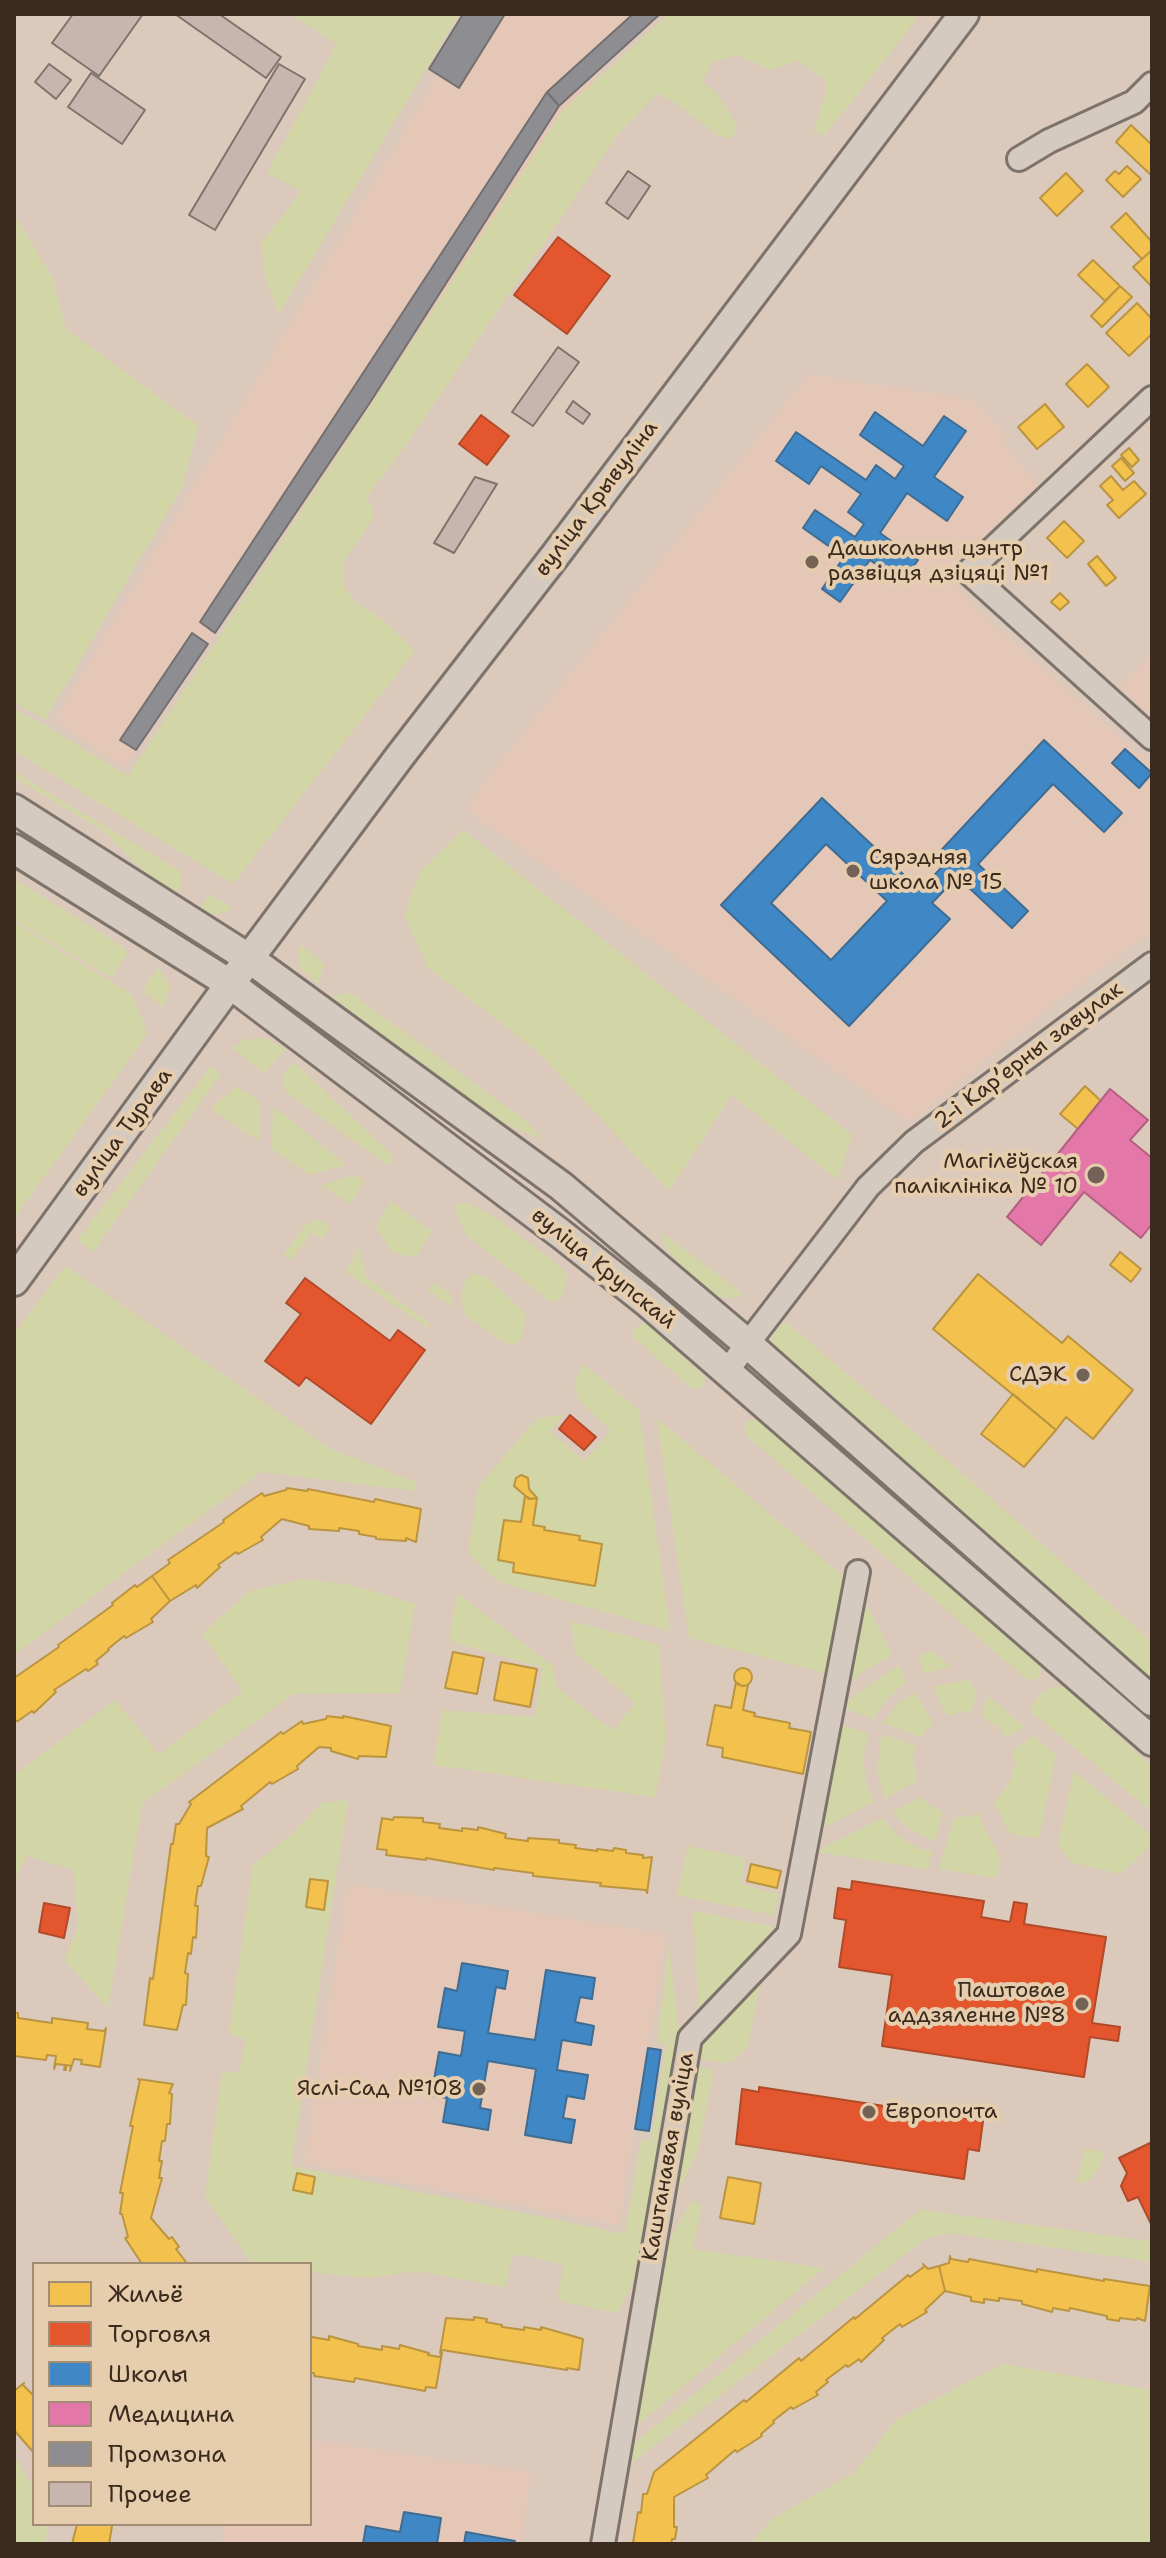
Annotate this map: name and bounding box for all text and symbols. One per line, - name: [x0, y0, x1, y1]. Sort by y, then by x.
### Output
- street label: вуліца Крывуліна: [530, 416, 664, 582]
- place label: Дашкольны цэнтр развіцця дзіцяці №1: [828, 536, 1049, 588]
- marker: Дашкольны цэнтр развіцця дзіцяці №1: [803, 553, 821, 571]
- place label: Сярэдняя школа № 15: [869, 845, 1002, 896]
- marker: Сярэдняя школа № 15: [844, 862, 862, 880]
- street label: 2-і Карʼерны завулак: [930, 977, 1128, 1135]
- street label: вуліца Турава: [67, 1063, 179, 1203]
- place label: Магілёўская паліклініка № 10: [894, 1149, 1078, 1200]
- marker: Магілёўская паліклініка № 10: [1085, 1164, 1107, 1186]
- street label: вуліца Крупскай: [525, 1203, 681, 1335]
- place label: СДЭК: [1009, 1362, 1067, 1388]
- marker: СДЭК: [1074, 1366, 1092, 1384]
- place label: Паштовае аддзяленне №8: [888, 1978, 1066, 2030]
- marker: Паштовае аддзяленне №8: [1073, 1995, 1091, 2013]
- street label: Каштанавая вуліца: [638, 2051, 700, 2263]
- place label: Яслі-Сад №108: [297, 2076, 463, 2102]
- marker: Яслі-Сад №108: [470, 2080, 488, 2098]
- place label: Европочта: [885, 2099, 998, 2125]
- marker: Европочта: [860, 2103, 878, 2121]
- legend: [32, 2262, 312, 2526]
- text: Жильё: [108, 2278, 184, 2310]
- text: Торговля: [108, 2318, 211, 2350]
- text: Школы: [108, 2358, 188, 2390]
- text: Медицина: [108, 2398, 234, 2430]
- text: Промзона: [108, 2438, 226, 2470]
- text: Прочее: [108, 2478, 192, 2510]

